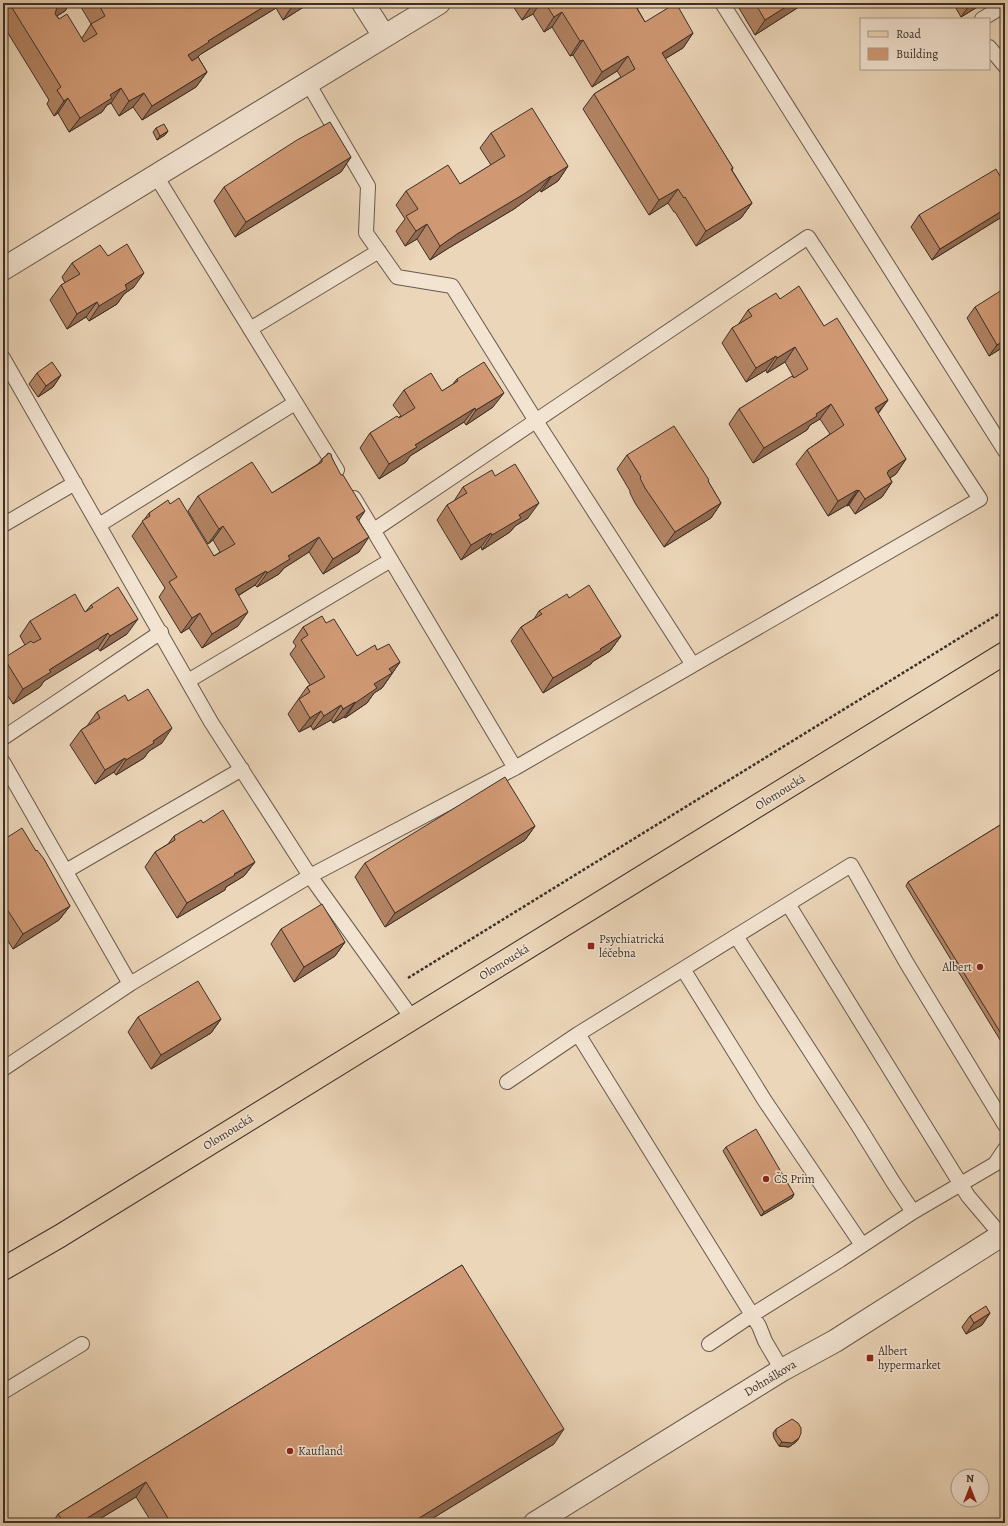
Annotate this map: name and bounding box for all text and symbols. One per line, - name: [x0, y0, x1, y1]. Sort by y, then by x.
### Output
- legend: [860, 18, 990, 70]
- text: Road: [896, 26, 922, 42]
- text: Building: [896, 46, 938, 62]
- street label: Olomoucká: [752, 770, 808, 814]
- place label: Psychiatrická léčebna: [599, 931, 665, 961]
- street label: Olomoucká: [476, 940, 532, 984]
- marker: Psychiatrická léčebna: [586, 941, 596, 951]
- place label: Albert: [941, 959, 972, 975]
- marker: Albert: [975, 962, 985, 972]
- street label: Olomoucká: [200, 1110, 256, 1154]
- place label: ČS Prim: [774, 1171, 815, 1187]
- marker: ČS Prim: [761, 1174, 771, 1184]
- place label: Albert hypermarket: [877, 1343, 941, 1373]
- marker: Albert hypermarket: [865, 1353, 875, 1363]
- street label: Dohnálkova: [741, 1356, 799, 1400]
- place label: Kaufland: [298, 1443, 344, 1459]
- marker: Kaufland: [285, 1446, 295, 1456]
- north arrow: [950, 1468, 990, 1508]
- text: N: [966, 1471, 974, 1486]

